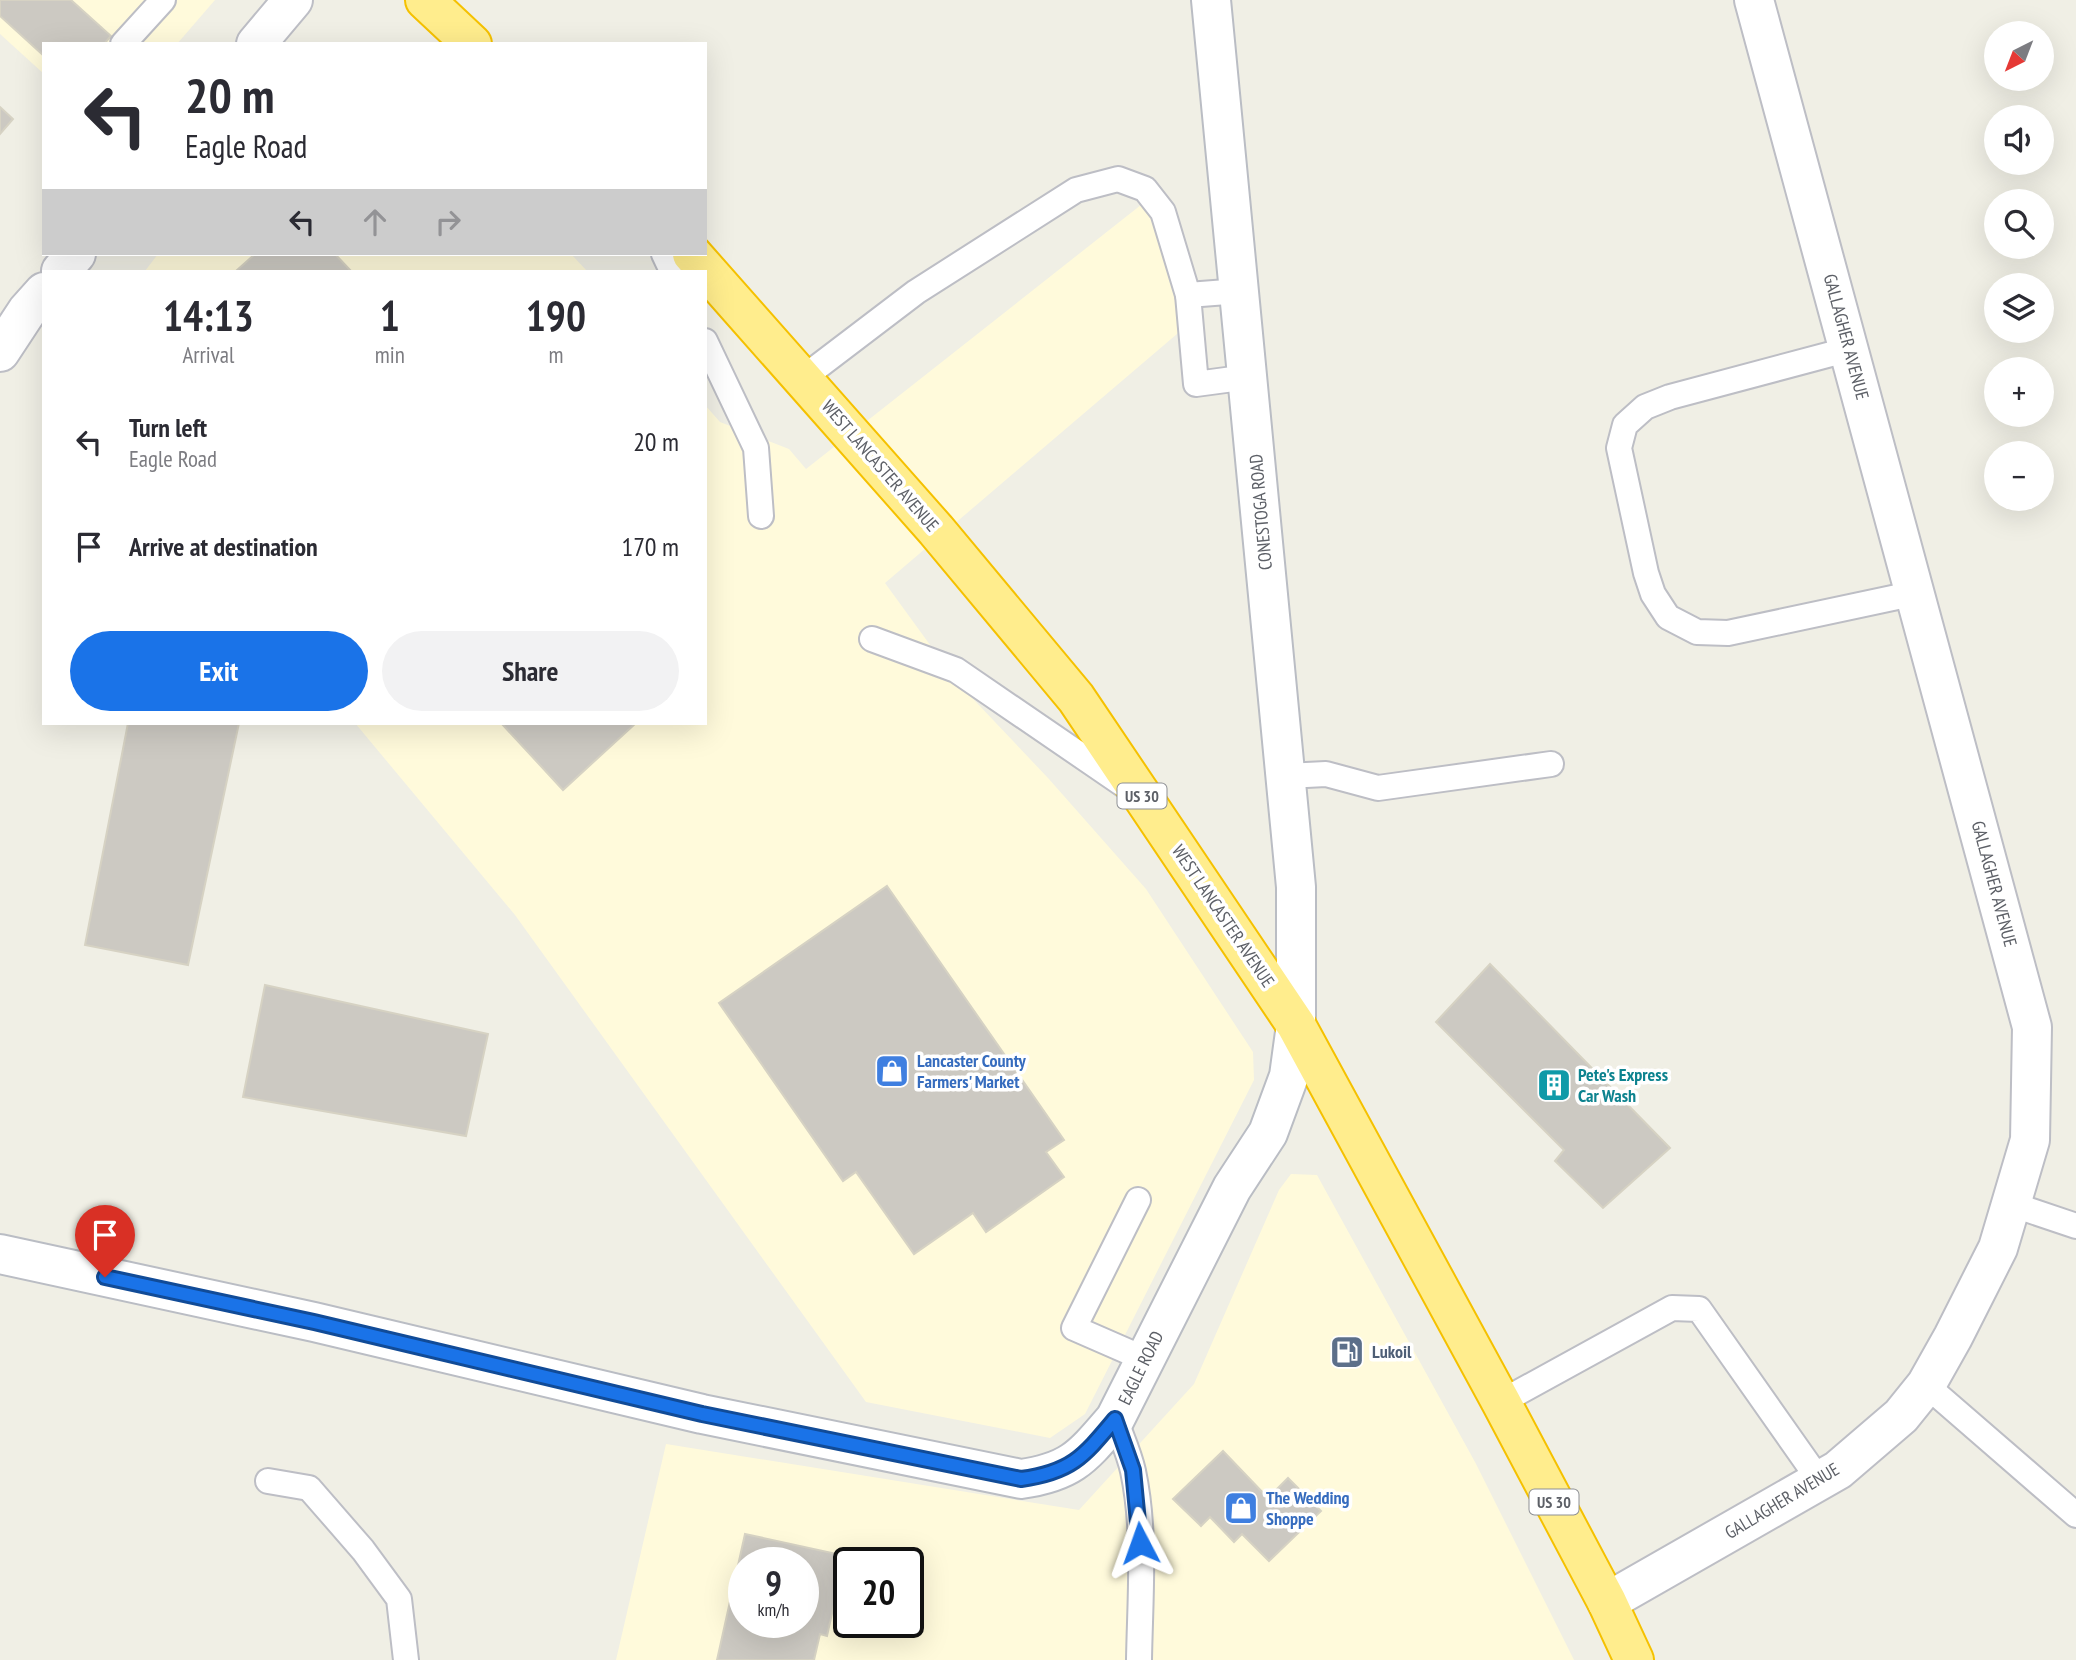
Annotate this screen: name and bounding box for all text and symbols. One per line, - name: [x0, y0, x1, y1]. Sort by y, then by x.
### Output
- north arrow: [1984, 21, 2054, 91]
- map controls: [1984, 21, 2054, 511]
- text: 20 m: [185, 63, 274, 127]
- icon: left: [70, 70, 161, 161]
- button: sound: [1984, 105, 2054, 175]
- text: Eagle Road: [185, 125, 307, 167]
- button: search: [1984, 189, 2054, 259]
- icon: left: [283, 203, 321, 241]
- icon: ahead: [356, 203, 394, 241]
- icon: right: [429, 203, 467, 241]
- street label: GALLAGHER AVENUE: [1819, 271, 1874, 402]
- button: layers: [1984, 273, 2054, 343]
- text: 14:13: [163, 288, 254, 343]
- text: 1: [380, 288, 400, 343]
- text: 190: [526, 288, 586, 343]
- text: Arrival: [182, 340, 234, 369]
- text: min: [375, 340, 405, 369]
- text: m: [548, 340, 563, 369]
- button: +: [1984, 357, 2054, 427]
- street label: WEST LANCASTER AVENUE: [817, 395, 944, 536]
- text: Turn left: [129, 411, 207, 444]
- icon: left: [70, 423, 108, 461]
- text: 20 m: [633, 425, 679, 458]
- button: −: [1984, 441, 2054, 511]
- text: Eagle Road: [129, 444, 217, 473]
- street label: CONESTOGA ROAD: [1244, 453, 1277, 571]
- icon: arrive: [70, 528, 108, 566]
- text: Arrive at destination: [129, 530, 318, 563]
- text: 170 m: [621, 530, 679, 563]
- button: Exit: [70, 631, 368, 711]
- button: Share: [382, 631, 679, 711]
- road number: US 30: [1118, 783, 1166, 808]
- street label: GALLAGHER AVENUE: [1967, 818, 2022, 949]
- street label: WEST LANCASTER AVENUE: [1167, 840, 1280, 991]
- place label: Lancaster County Farmers' Market: [917, 1049, 1027, 1093]
- shop icon: Lancaster County Farmers' Market: [873, 1052, 911, 1090]
- place label: Pete's Express Car Wash: [1578, 1063, 1668, 1107]
- building icon: Pete's Express Car Wash: [1535, 1066, 1573, 1104]
- pin: [75, 1205, 135, 1277]
- icon: arrive: [86, 1216, 124, 1254]
- street label: EAGLE ROAD: [1113, 1327, 1168, 1408]
- fuel station icon: Lukoil: [1328, 1333, 1366, 1371]
- place label: Lukoil: [1372, 1340, 1412, 1363]
- street label: GALLAGHER AVENUE: [1720, 1457, 1843, 1544]
- place label: The Wedding Shoppe: [1266, 1486, 1350, 1530]
- shop icon: The Wedding Shoppe: [1222, 1489, 1260, 1527]
- road number: US 30: [1530, 1490, 1578, 1514]
- position arrow: [1103, 1506, 1177, 1580]
- speed limit sign: 20: [833, 1547, 924, 1638]
- text: 9: [765, 1560, 782, 1606]
- text: km/h: [758, 1598, 789, 1621]

